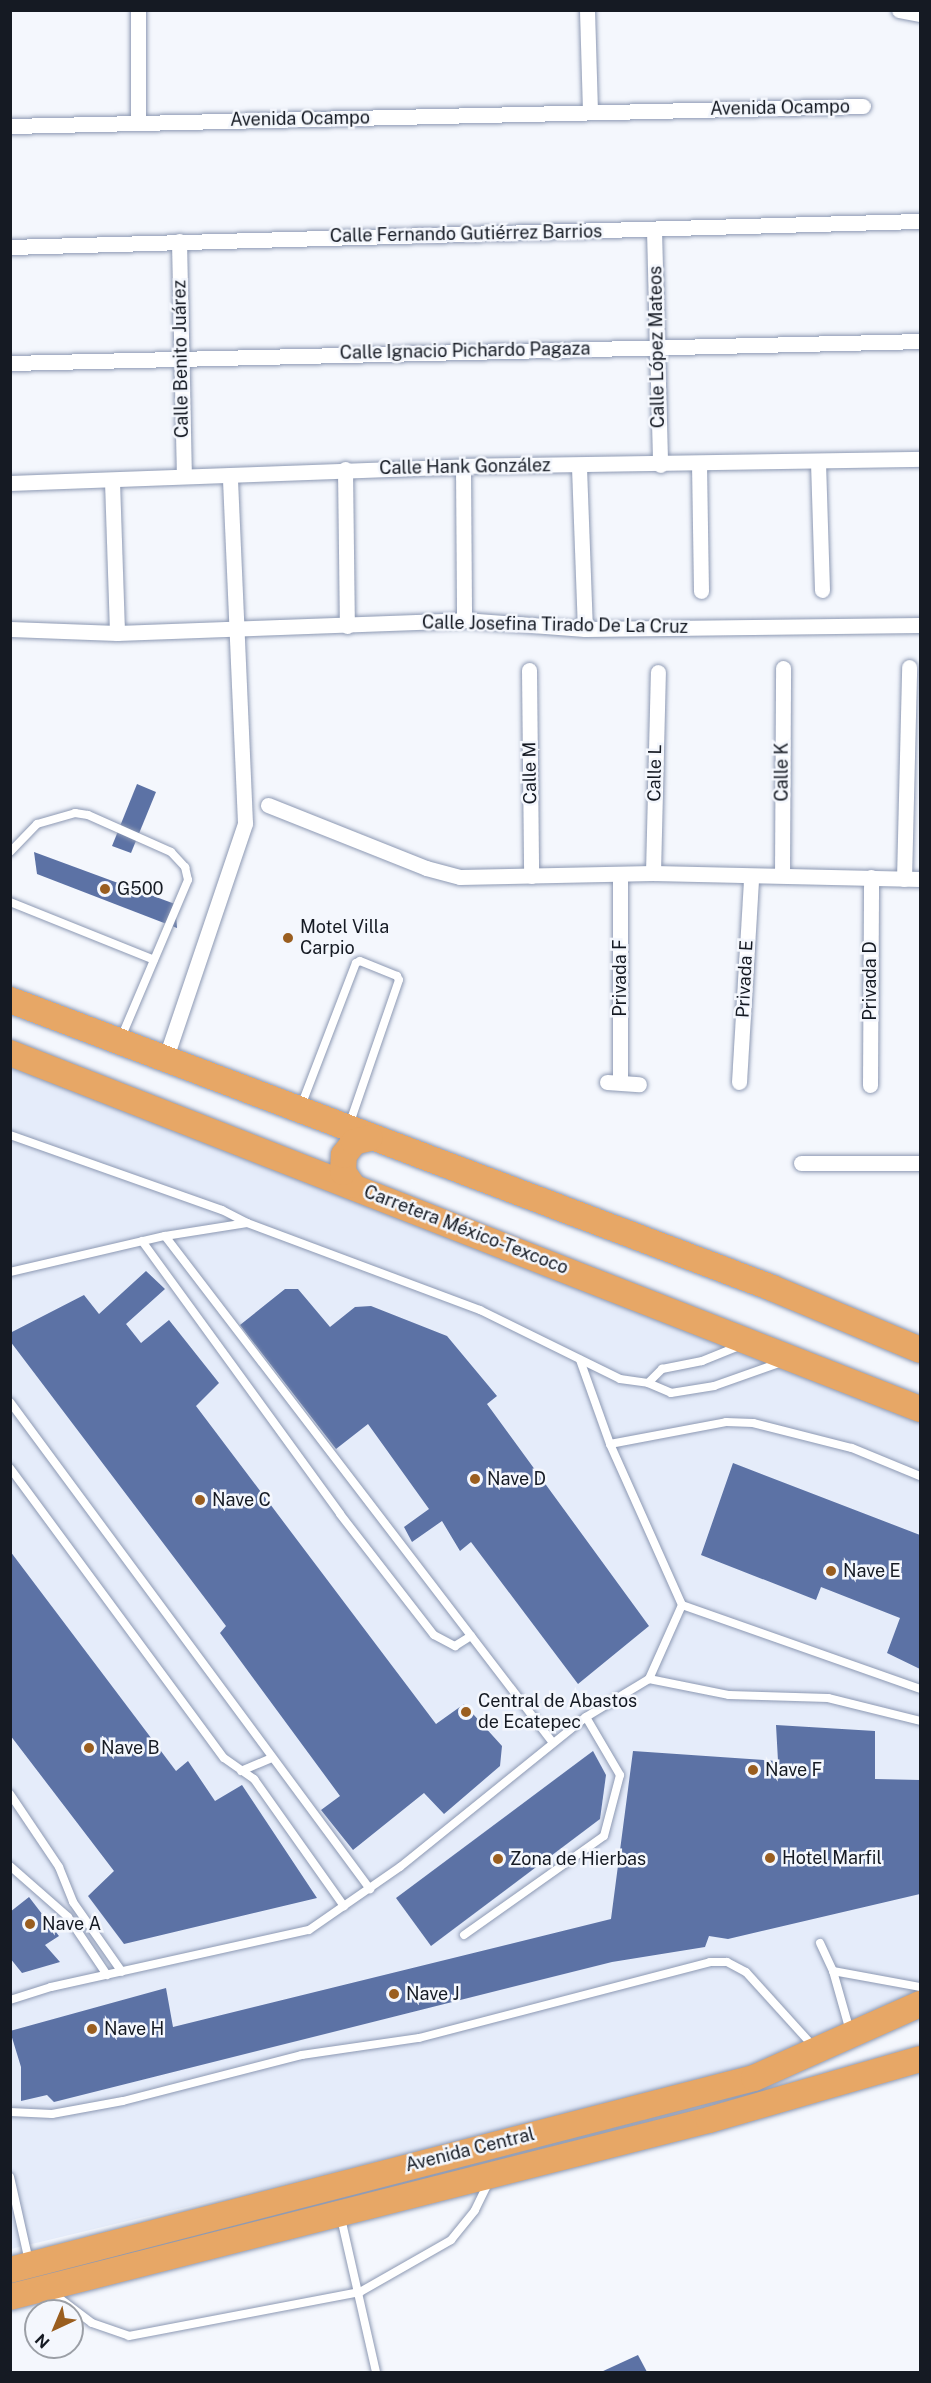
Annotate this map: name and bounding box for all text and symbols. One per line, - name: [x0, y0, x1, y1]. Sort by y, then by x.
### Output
- street label: Avenida Ocampo: [710, 96, 850, 120]
- street label: Avenida Ocampo: [230, 107, 370, 131]
- street label: Calle Fernando Gutiérrez Barrios: [330, 221, 602, 247]
- street label: Calle López Mateos: [645, 266, 669, 428]
- street label: Calle Benito Juárez: [169, 280, 193, 438]
- street label: Calle Ignacio Pichardo Pagaza: [339, 338, 591, 364]
- street label: Calle Hank González: [379, 455, 551, 479]
- street label: Calle Josefina Tirado De La Cruz: [422, 612, 688, 638]
- street label: Calle M: [519, 741, 541, 805]
- street label: Calle K: [771, 742, 793, 802]
- street label: Calle L: [644, 744, 666, 802]
- place label: G500: [117, 878, 164, 900]
- marker: G500: [98, 882, 112, 896]
- place label: Motel Villa Carpio: [300, 917, 390, 960]
- marker: Motel Villa Carpio: [281, 931, 295, 945]
- street label: Privada F: [609, 939, 631, 1017]
- street label: Privada E: [732, 939, 758, 1019]
- street label: Privada D: [859, 941, 881, 1021]
- street label: Carretera México-Texcoco: [361, 1181, 571, 1279]
- place label: Nave D: [487, 1468, 546, 1490]
- marker: Nave D: [468, 1472, 482, 1486]
- place label: Nave C: [212, 1489, 271, 1511]
- marker: Nave C: [193, 1493, 207, 1507]
- place label: Nave E: [843, 1560, 901, 1582]
- marker: Nave E: [824, 1564, 838, 1578]
- place label: Central de Abastos de Ecatepec: [478, 1691, 638, 1734]
- marker: Central de Abastos de Ecatepec: [459, 1705, 473, 1719]
- place label: Nave B: [101, 1737, 160, 1759]
- marker: Nave B: [82, 1741, 96, 1755]
- place label: Nave F: [765, 1759, 822, 1781]
- marker: Nave F: [746, 1763, 760, 1777]
- place label: Hotel Marfil: [782, 1847, 882, 1869]
- place label: Zona de Hierbas: [510, 1848, 646, 1870]
- marker: Hotel Marfil: [763, 1851, 777, 1865]
- marker: Zona de Hierbas: [491, 1852, 505, 1866]
- place label: Nave A: [42, 1913, 101, 1935]
- marker: Nave A: [23, 1917, 37, 1931]
- place label: Nave J: [406, 1983, 460, 2005]
- marker: Nave J: [387, 1987, 401, 2001]
- place label: Nave H: [104, 2018, 164, 2040]
- marker: Nave H: [85, 2022, 99, 2036]
- street label: Avenida Central: [403, 2124, 537, 2176]
- north arrow: [24, 2299, 84, 2359]
- text: N: [31, 2330, 54, 2352]

